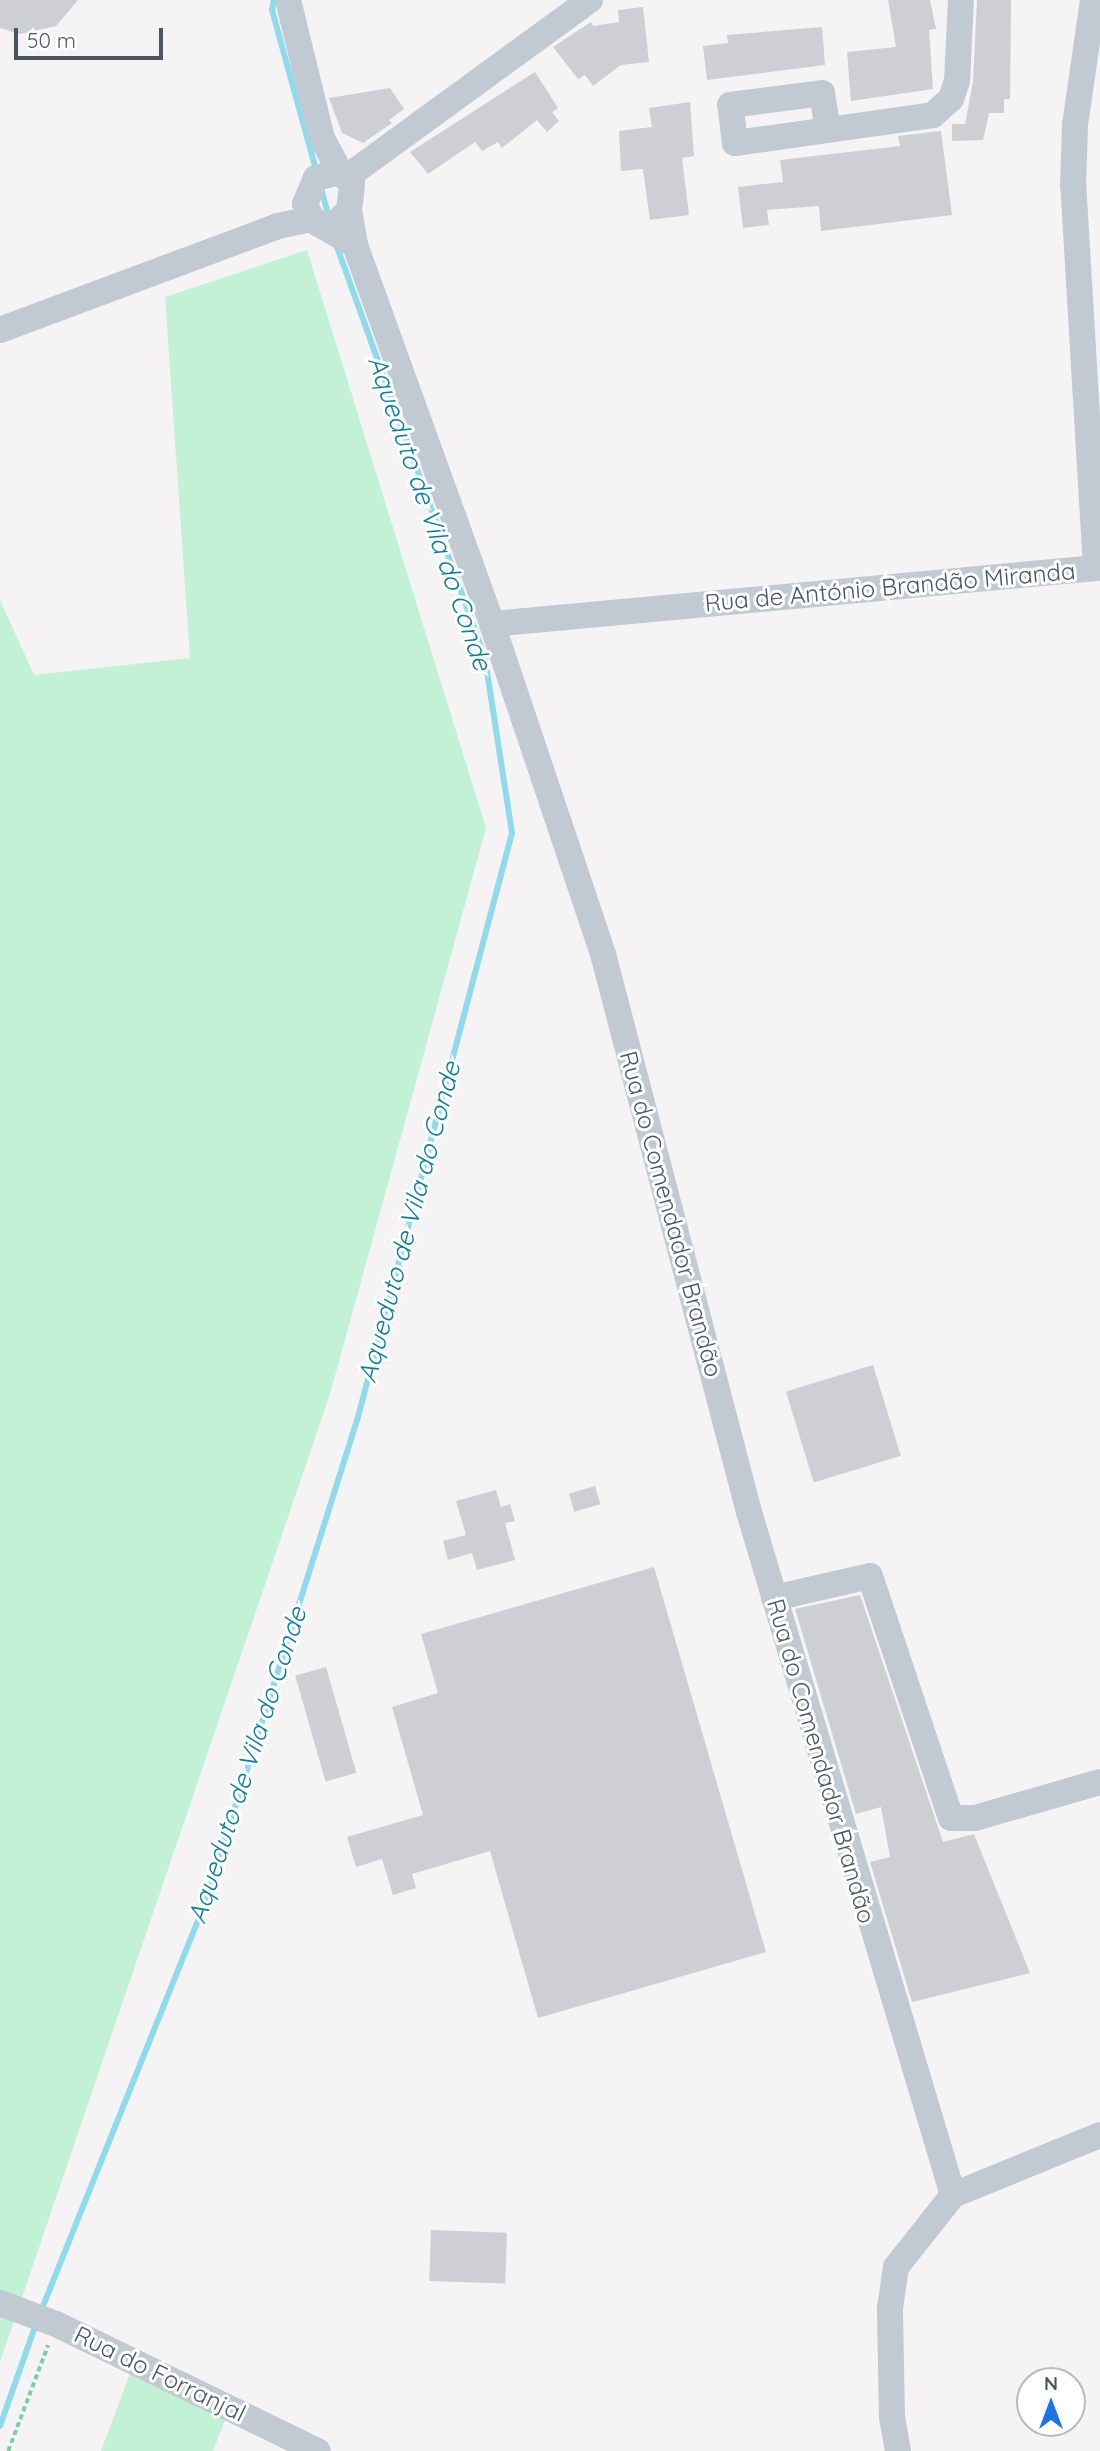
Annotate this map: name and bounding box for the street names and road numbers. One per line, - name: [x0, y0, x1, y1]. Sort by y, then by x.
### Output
- street label: Rua de António Brandão Miranda: [704, 556, 1076, 618]
- street label: Rua do Comendador Brandão: [614, 1048, 728, 1380]
- street label: Rua do Comendador Brandão: [761, 1595, 881, 1927]
- street label: Rua do Forranjal: [70, 2320, 250, 2428]

